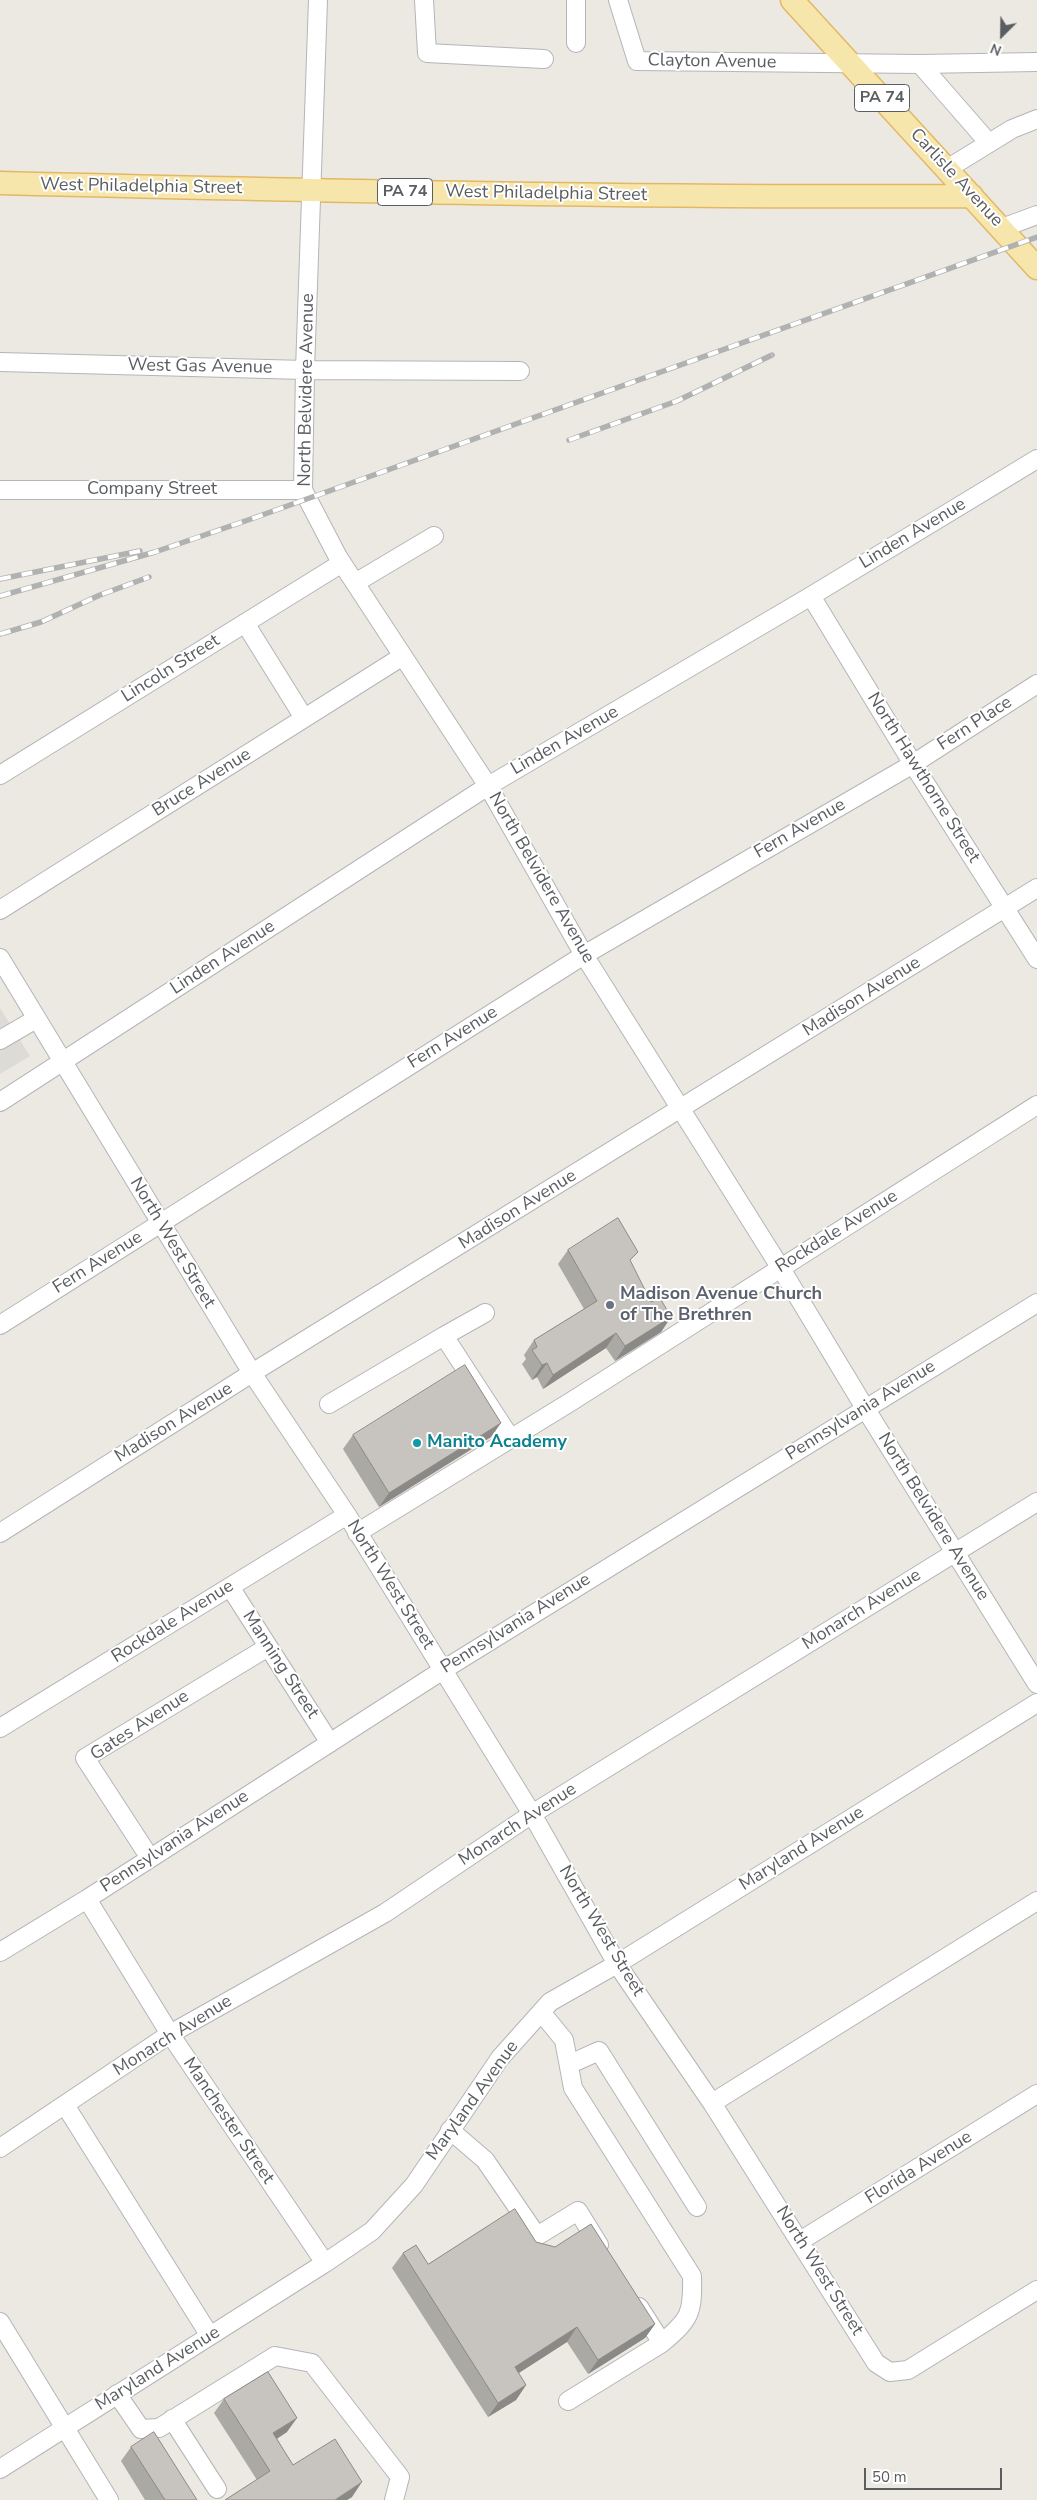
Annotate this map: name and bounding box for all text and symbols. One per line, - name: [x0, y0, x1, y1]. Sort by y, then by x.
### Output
- north arrow: [977, 10, 1027, 60]
- text: N: [987, 38, 1004, 60]
- street label: Clayton Avenue: [647, 50, 777, 74]
- road number: PA 74: [854, 85, 910, 112]
- street label: Carlisle Avenue: [905, 124, 1007, 232]
- street label: West Philadelphia Street: [40, 174, 242, 200]
- road number: PA 74: [378, 178, 432, 206]
- street label: West Philadelphia Street: [445, 181, 647, 207]
- street label: North Belvidere Avenue: [295, 293, 319, 487]
- street label: West Gas Avenue: [127, 355, 273, 379]
- street label: Company Street: [87, 479, 217, 501]
- street label: Linden Avenue: [856, 494, 970, 574]
- street label: Lincoln Street: [118, 630, 224, 708]
- street label: North Hawthorne Street: [862, 689, 984, 867]
- street label: Fern Place: [934, 692, 1016, 756]
- street label: Linden Avenue: [507, 702, 623, 780]
- street label: Bruce Avenue: [149, 744, 255, 822]
- street label: North Belvidere Avenue: [483, 789, 599, 967]
- street label: Fern Avenue: [751, 794, 849, 864]
- street label: Linden Avenue: [167, 916, 279, 1000]
- street label: Madison Avenue: [799, 952, 925, 1042]
- street label: Fern Avenue: [404, 1002, 502, 1074]
- street label: Madison Avenue: [455, 1165, 581, 1255]
- street label: North West Street: [125, 1174, 219, 1312]
- street label: Rockdale Avenue: [772, 1186, 902, 1278]
- street label: Fern Avenue: [49, 1227, 147, 1299]
- place label: Madison Avenue Church of The Brethren: [620, 1284, 822, 1326]
- marker: Madison Avenue Church of The Brethren: [604, 1299, 616, 1311]
- street label: Pennsylvania Avenue: [782, 1356, 940, 1466]
- street label: Madison Avenue: [111, 1378, 237, 1468]
- street label: North Belvidere Avenue: [873, 1429, 993, 1605]
- place label: Manito Academy: [427, 1432, 567, 1454]
- marker: Manito Academy: [411, 1437, 423, 1449]
- street label: North West Street: [342, 1516, 438, 1654]
- street label: Monarch Avenue: [799, 1565, 925, 1655]
- street label: Pennsylvania Avenue: [437, 1569, 595, 1679]
- street label: Rockdale Avenue: [108, 1576, 238, 1668]
- street label: Manning Street: [237, 1607, 323, 1723]
- street label: Gates Avenue: [87, 1686, 193, 1766]
- street label: Monarch Avenue: [455, 1779, 581, 1871]
- street label: Pennsylvania Avenue: [97, 1786, 253, 1898]
- street label: Maryland Avenue: [736, 1802, 868, 1896]
- street label: North West Street: [554, 1862, 648, 2000]
- street label: Monarch Avenue: [110, 1991, 236, 2081]
- street label: Maryland Avenue: [422, 2037, 524, 2165]
- street label: Manchester Street: [178, 2054, 278, 2188]
- street label: Florida Avenue: [862, 2127, 976, 2209]
- street label: North West Street: [771, 2202, 867, 2340]
- street label: Maryland Avenue: [92, 2322, 224, 2416]
- scale bar: [867, 2458, 1004, 2490]
- text: 50 m: [872, 2467, 907, 2487]

